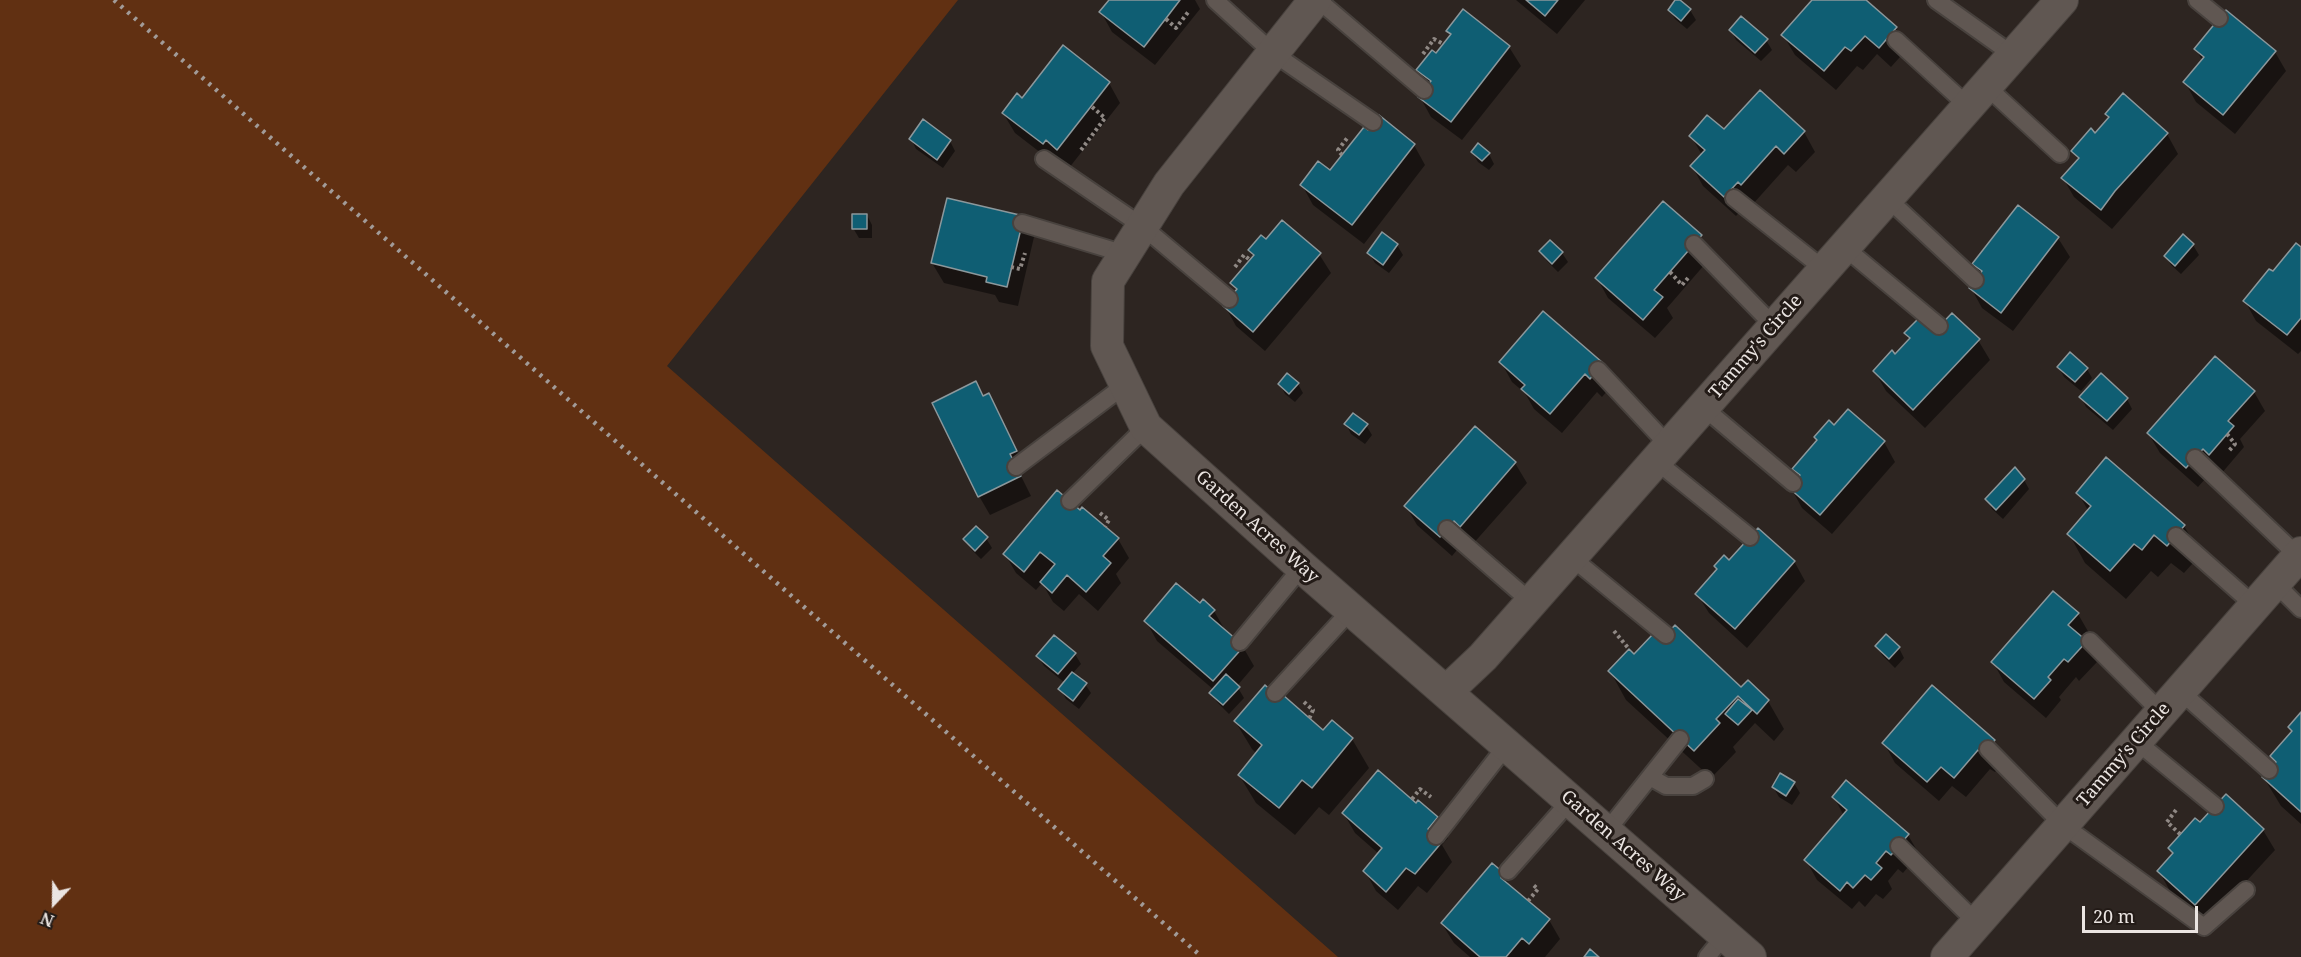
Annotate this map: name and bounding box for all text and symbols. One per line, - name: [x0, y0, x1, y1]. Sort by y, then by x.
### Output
- street label: Tammy's Circle: [1705, 291, 1807, 403]
- street label: Garden Acres Way: [1191, 466, 1323, 588]
- street label: Tammy's Circle: [2073, 699, 2175, 811]
- street label: Garden Acres Way: [1556, 786, 1690, 906]
- north arrow: [24, 873, 84, 933]
- scale bar: [2085, 894, 2200, 932]
- text: 20 m: [2093, 904, 2135, 928]
- text: N: [37, 907, 57, 932]

